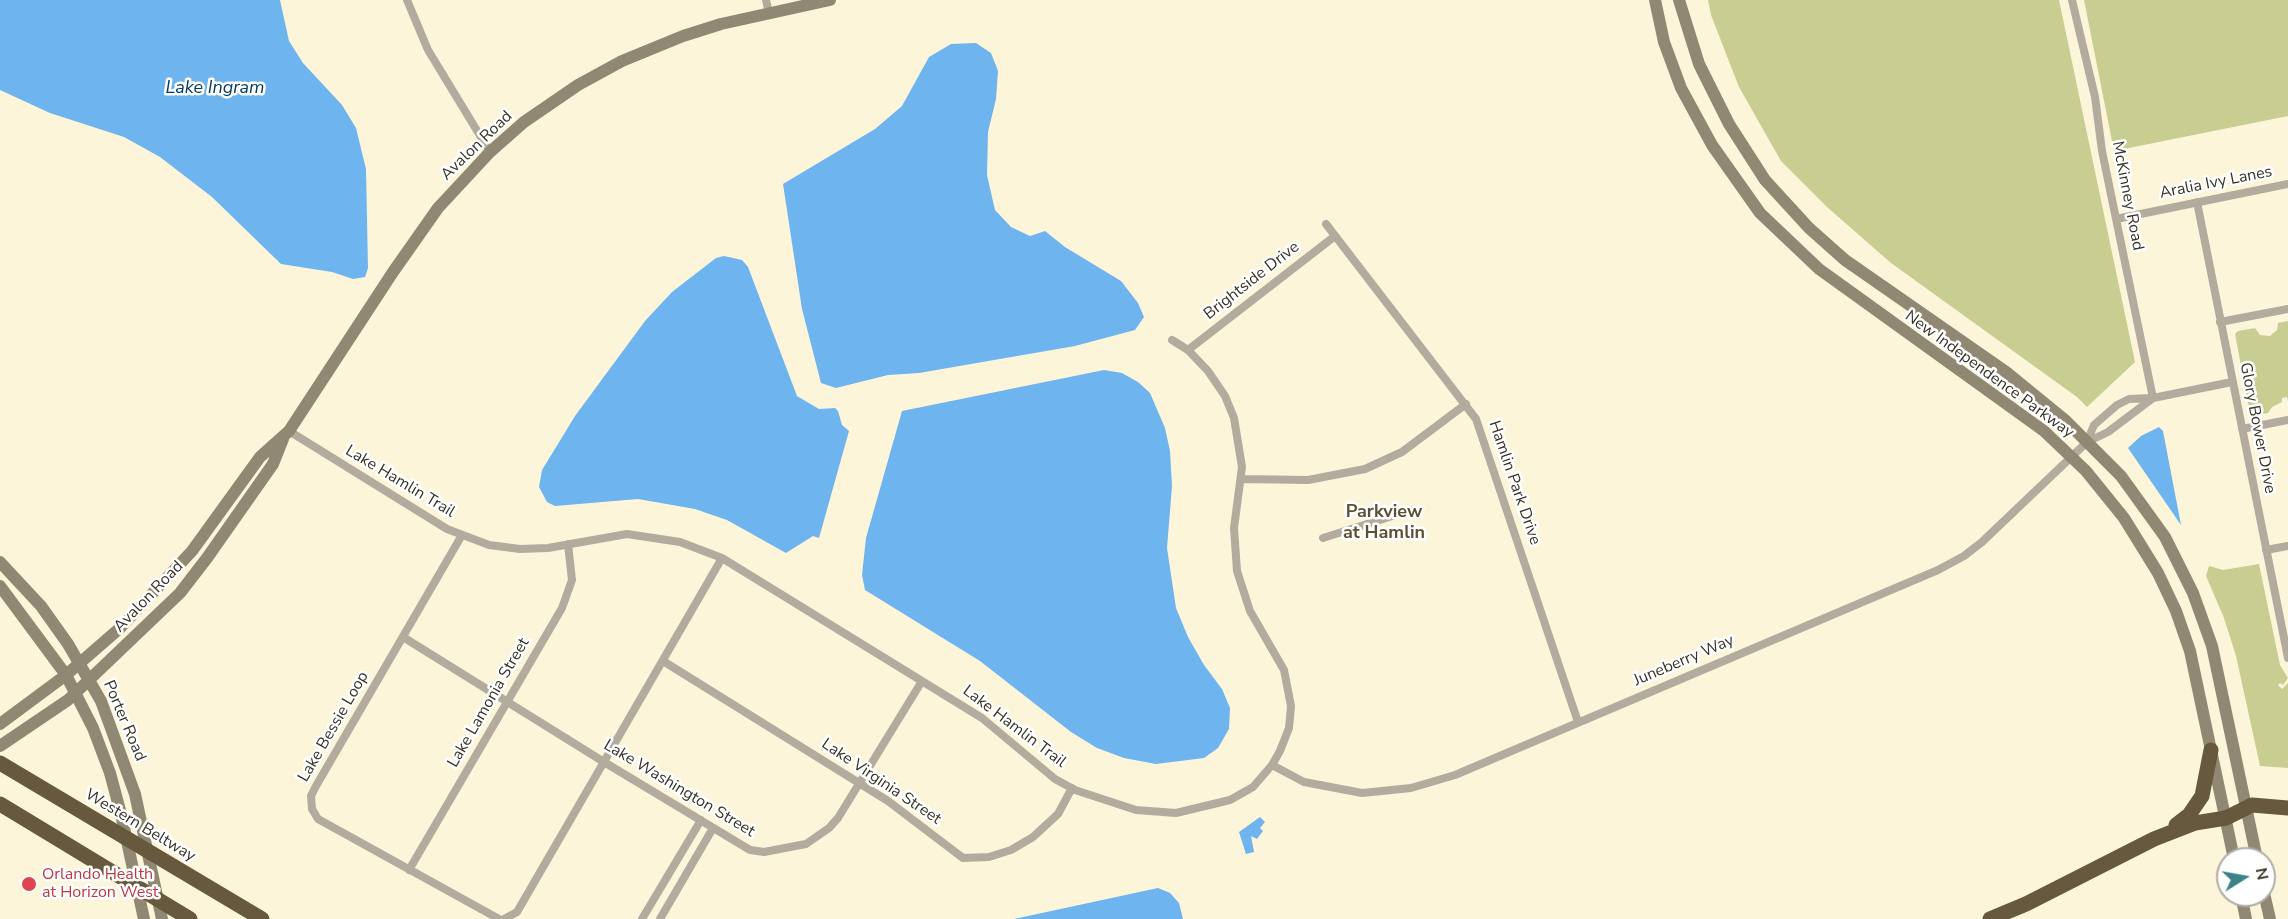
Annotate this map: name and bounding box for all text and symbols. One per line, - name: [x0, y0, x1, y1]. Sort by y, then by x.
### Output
- water label: Lake Ingram: [166, 78, 264, 100]
- street label: Avalon Road: [437, 107, 517, 185]
- street label: McKinney Road: [2107, 140, 2147, 252]
- street label: Aralia Ivy Lanes: [2158, 163, 2274, 203]
- street label: Brightside Drive: [1201, 238, 1303, 324]
- street label: New Independence Parkway: [1901, 307, 2077, 443]
- street label: Glory Bower Drive: [2235, 361, 2279, 495]
- street label: Hamlin Park Drive: [1484, 418, 1544, 548]
- street label: Lake Hamlin Trail: [342, 442, 458, 522]
- district label: Parkview at Hamlin: [1343, 502, 1425, 544]
- street label: Avalon Road: [110, 557, 188, 637]
- street label: Juneberry Way: [1631, 631, 1737, 691]
- street label: Lake Lamonia Street: [444, 635, 534, 771]
- street label: Lake Bessie Loop: [295, 668, 373, 786]
- street label: Porter Road: [98, 678, 150, 764]
- street label: Lake Hamlin Trail: [958, 682, 1070, 772]
- street label: Lake Virginia Street: [818, 735, 944, 829]
- street label: Lake Washington Street: [600, 736, 758, 842]
- street label: Western Beltway: [81, 786, 199, 866]
- north arrow: [2216, 847, 2276, 907]
- place label: Orlando Health at Horizon West: [42, 865, 158, 903]
- text: N: [2250, 866, 2274, 882]
- marker: Orlando Health at Horizon West: [20, 875, 38, 893]

